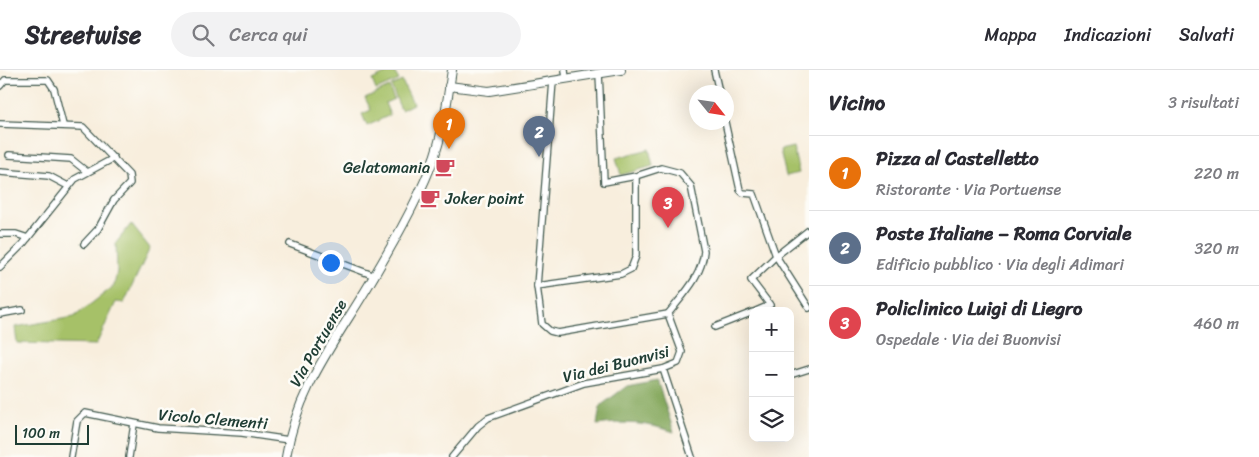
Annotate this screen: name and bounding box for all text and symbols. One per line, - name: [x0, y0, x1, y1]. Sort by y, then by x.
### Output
- search box: [171, 12, 521, 57]
- text: Streetwise: [25, 14, 141, 56]
- text: Cerca qui: [229, 18, 307, 51]
- text: Mappa: [984, 19, 1036, 51]
- text: Indicazioni: [1064, 19, 1151, 51]
- text: Salvati: [1179, 19, 1234, 51]
- icon: search: [189, 21, 217, 49]
- text: Vicino: [829, 84, 885, 122]
- north arrow: [689, 85, 734, 130]
- text: 3 risultati: [1168, 88, 1239, 117]
- pin: 1: [433, 108, 465, 149]
- pin: 2: [523, 116, 555, 157]
- text: Pizza al Castelletto: [876, 142, 1039, 175]
- place label: Gelatomania: [343, 153, 430, 182]
- cafe icon: Gelatomania: [434, 156, 456, 178]
- text: 1: [842, 159, 848, 188]
- text: 220 m: [1194, 159, 1239, 188]
- text: Ristorante · Via Portuense: [876, 175, 1061, 204]
- place label: Joker point: [444, 184, 524, 213]
- cafe icon: Joker point: [419, 187, 441, 209]
- pin: 3: [652, 187, 684, 228]
- text: Poste Italiane – Roma Corviale: [876, 217, 1131, 250]
- text: 2: [840, 234, 850, 263]
- text: 320 m: [1194, 234, 1239, 263]
- your location: [318, 250, 344, 276]
- text: Edificio pubblico · Via degli Adimari: [876, 250, 1124, 279]
- text: Policlinico Luigi di Liegro: [876, 292, 1082, 325]
- street label: Via Portuense: [281, 293, 355, 392]
- map controls: [749, 307, 794, 442]
- button: +: [749, 307, 794, 352]
- text: 3: [841, 309, 849, 338]
- text: 460 m: [1193, 309, 1239, 338]
- text: Ospedale · Via dei Buonvisi: [876, 325, 1061, 354]
- street label: Via dei Buonvisi: [560, 337, 673, 391]
- button: −: [749, 352, 794, 397]
- button: layers: [749, 397, 794, 442]
- street label: Vicolo Clementi: [157, 400, 269, 438]
- text: 100 m: [22, 421, 60, 446]
- scale bar: [15, 422, 89, 445]

